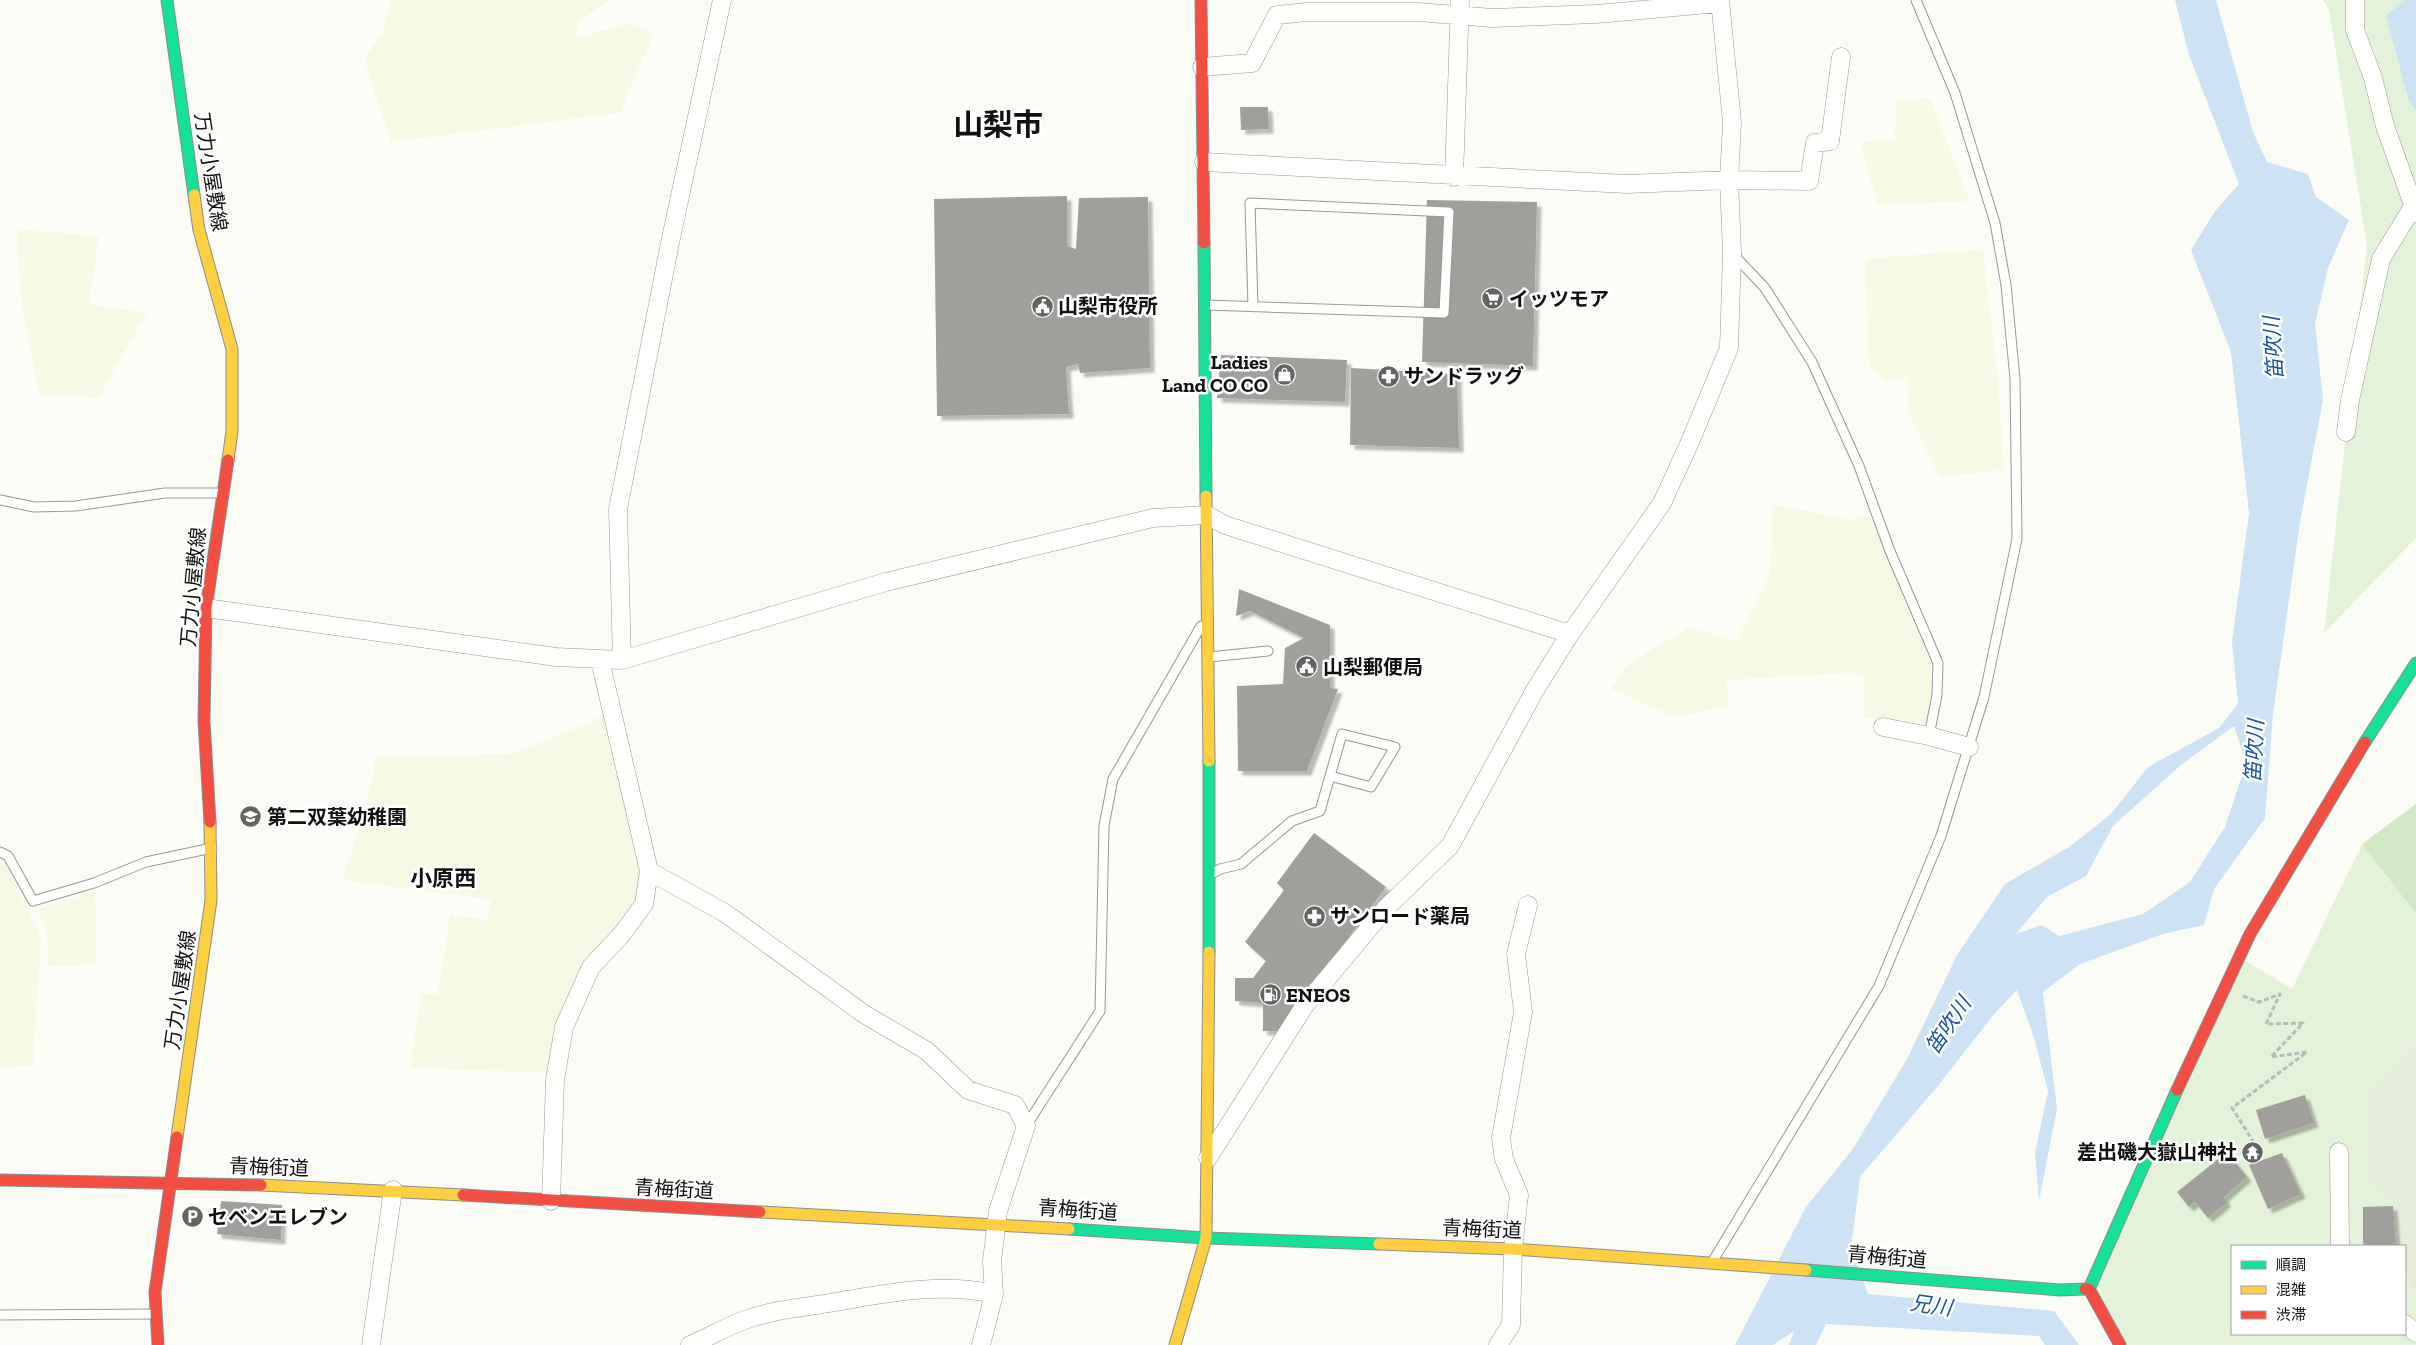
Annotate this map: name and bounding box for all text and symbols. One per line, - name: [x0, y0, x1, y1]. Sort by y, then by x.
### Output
- district label: 山梨市: [953, 107, 1043, 143]
- street label: 万力小屋敷線: [190, 111, 232, 233]
- supermarket icon: イッツモア: [1481, 287, 1505, 311]
- place label: イッツモア: [1509, 287, 1609, 311]
- public building icon: 山梨市役所: [1030, 294, 1054, 318]
- place label: 山梨市役所: [1058, 294, 1158, 318]
- water label: 笛吹川: [2258, 314, 2288, 380]
- place label: Ladies Land CO CO: [1162, 350, 1268, 397]
- shop icon: Ladies Land CO CO: [1272, 362, 1296, 386]
- pharmacy icon: サンドラッグ: [1376, 364, 1400, 388]
- place label: サンドラッグ: [1404, 364, 1524, 388]
- street label: 万力小屋敷線: [176, 526, 210, 648]
- public building icon: 山梨郵便局: [1295, 655, 1319, 679]
- place label: 山梨郵便局: [1323, 655, 1423, 679]
- water label: 笛吹川: [2240, 717, 2268, 783]
- school or university icon: 第二双葉幼稚園: [239, 805, 263, 829]
- place label: 第二双葉幼稚園: [267, 805, 407, 829]
- district label: 小原西: [410, 865, 476, 892]
- pharmacy icon: サンロード薬局: [1302, 904, 1326, 928]
- place label: サンロード薬局: [1330, 904, 1470, 928]
- street label: 万力小屋敷線: [160, 929, 200, 1051]
- fuel station icon: ENEOS: [1258, 983, 1282, 1007]
- place label: ENEOS: [1286, 983, 1350, 1007]
- water label: 笛吹川: [1920, 990, 1977, 1058]
- place label: 差出磯大嶽山神社: [2077, 1140, 2237, 1164]
- temple icon: 差出磯大嶽山神社: [2241, 1140, 2265, 1164]
- street label: 青梅街道: [229, 1154, 309, 1180]
- street label: 青梅街道: [633, 1175, 715, 1203]
- street label: 青梅街道: [1037, 1195, 1119, 1225]
- parking icon: セベンエレブン: [180, 1205, 204, 1229]
- place label: セベンエレブン: [208, 1205, 348, 1229]
- street label: 青梅街道: [1442, 1216, 1522, 1242]
- street label: 青梅街道: [1846, 1242, 1928, 1272]
- legend: [2231, 1245, 2406, 1335]
- text: 順調: [2276, 1256, 2306, 1274]
- text: 混雑: [2276, 1281, 2306, 1299]
- water label: 兄川: [1908, 1290, 1956, 1321]
- text: 渋滞: [2276, 1306, 2306, 1324]

